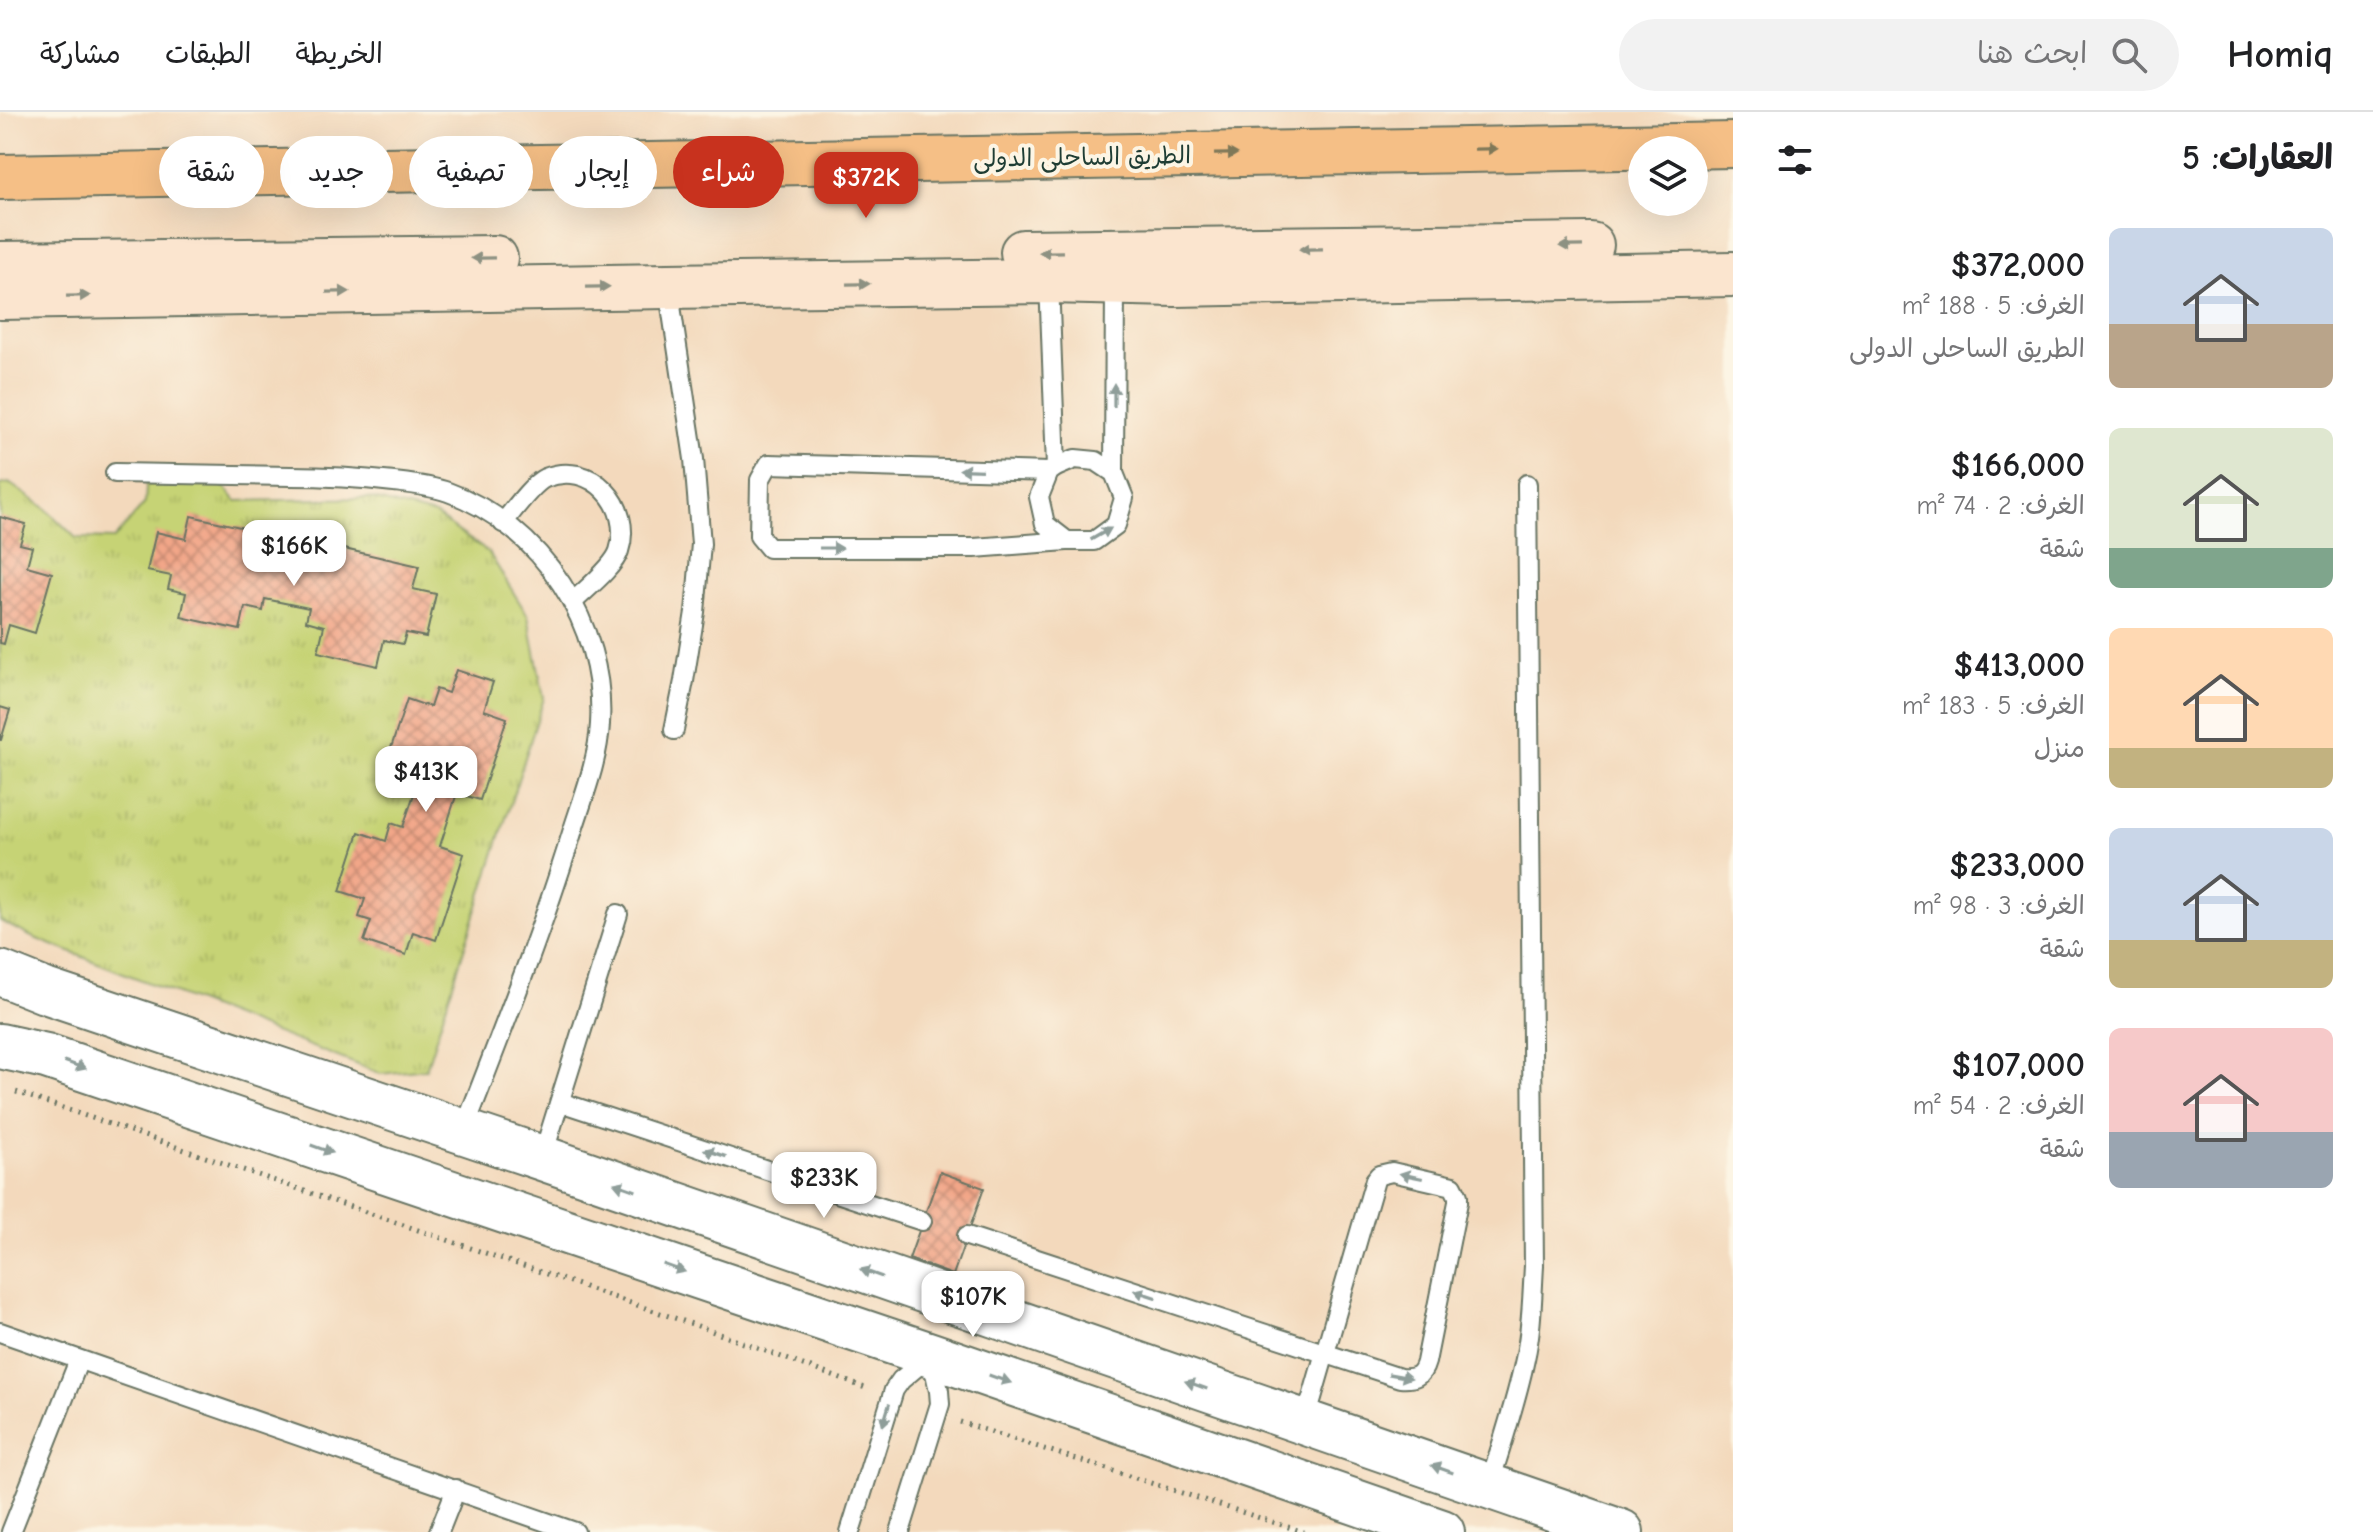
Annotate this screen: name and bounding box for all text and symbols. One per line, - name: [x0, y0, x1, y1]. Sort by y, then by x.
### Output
- search box: [1619, 19, 2179, 91]
- icon: search: [2107, 33, 2151, 77]
- text: Homiq: [2227, 33, 2333, 77]
- text: ابحث هنا: [1977, 36, 2087, 71]
- text: مشاركة: [40, 38, 121, 70]
- text: الطبقات: [165, 38, 251, 70]
- text: الخريطة: [295, 38, 383, 70]
- chip: شقة: [159, 136, 264, 208]
- chip: جديد: [280, 136, 393, 208]
- chip: تصفية: [409, 136, 533, 208]
- chip: إيجار: [549, 136, 657, 208]
- chip: شراء: [673, 136, 784, 208]
- map controls: [1628, 136, 1708, 216]
- button: layers: [1628, 136, 1708, 216]
- icon: filters: [1773, 138, 1817, 182]
- text: العقارات: 5: [2182, 138, 2333, 178]
- street label: الطريق الساحلى الدولى: [973, 141, 1191, 174]
- one-way arrow: [1474, 143, 1499, 155]
- one-way arrow: [1214, 148, 1239, 160]
- pin: $372K: [810, 152, 922, 220]
- text: $372K: [832, 163, 900, 193]
- one-way arrow: [1558, 239, 1583, 252]
- one-way arrow: [1298, 242, 1323, 255]
- text: $372,000: [1951, 245, 2085, 285]
- one-way arrow: [1038, 246, 1063, 258]
- one-way arrow: [470, 252, 495, 265]
- icon: home: [2173, 260, 2269, 356]
- one-way arrow: [846, 277, 871, 290]
- one-way arrow: [586, 281, 611, 293]
- one-way arrow: [326, 285, 351, 298]
- one-way arrow: [66, 290, 91, 302]
- text: الغرف: 5 · 188 m²: [1902, 291, 2085, 321]
- text: الطريق الساحلى الدولى: [1849, 334, 2085, 364]
- one-way arrow: [1108, 382, 1120, 407]
- text: $166,000: [1951, 445, 2085, 485]
- icon: home: [2173, 460, 2269, 556]
- one-way arrow: [958, 463, 983, 476]
- text: الغرف: 2 · 74 m²: [1917, 491, 2085, 521]
- pin: $166K: [238, 520, 350, 588]
- one-way arrow: [1089, 527, 1112, 542]
- text: $166K: [260, 531, 328, 561]
- text: شقة: [2040, 534, 2085, 564]
- one-way arrow: [819, 542, 844, 554]
- text: $413,000: [1954, 645, 2085, 685]
- icon: home: [2173, 660, 2269, 756]
- text: الغرف: 5 · 183 m²: [1902, 691, 2085, 721]
- text: منزل: [2034, 734, 2085, 764]
- pin: $413K: [370, 746, 482, 814]
- text: $413K: [393, 757, 459, 787]
- text: $233,000: [1949, 845, 2085, 885]
- icon: home: [2173, 860, 2269, 956]
- text: الغرف: 3 · 98 m²: [1913, 891, 2085, 921]
- text: شقة: [2040, 934, 2085, 964]
- text: $107,000: [1952, 1045, 2085, 1085]
- one-way arrow: [63, 1060, 87, 1072]
- icon: home: [2173, 1060, 2269, 1156]
- text: الغرف: 2 · 54 m²: [1913, 1091, 2085, 1121]
- text: شقة: [2040, 1134, 2085, 1164]
- one-way arrow: [310, 1143, 334, 1155]
- one-way arrow: [703, 1146, 727, 1158]
- pin: $233K: [768, 1152, 880, 1220]
- text: $233K: [790, 1163, 858, 1193]
- one-way arrow: [1398, 1169, 1423, 1182]
- one-way arrow: [613, 1181, 637, 1193]
- one-way arrow: [662, 1262, 686, 1274]
- one-way arrow: [859, 1266, 883, 1278]
- pin: $107K: [917, 1271, 1029, 1339]
- text: $107K: [939, 1282, 1007, 1312]
- one-way arrow: [1133, 1287, 1157, 1299]
- one-way arrow: [1388, 1370, 1413, 1382]
- one-way arrow: [988, 1373, 1012, 1385]
- one-way arrow: [1184, 1378, 1208, 1390]
- one-way arrow: [879, 1404, 892, 1428]
- one-way arrow: [1430, 1463, 1454, 1475]

